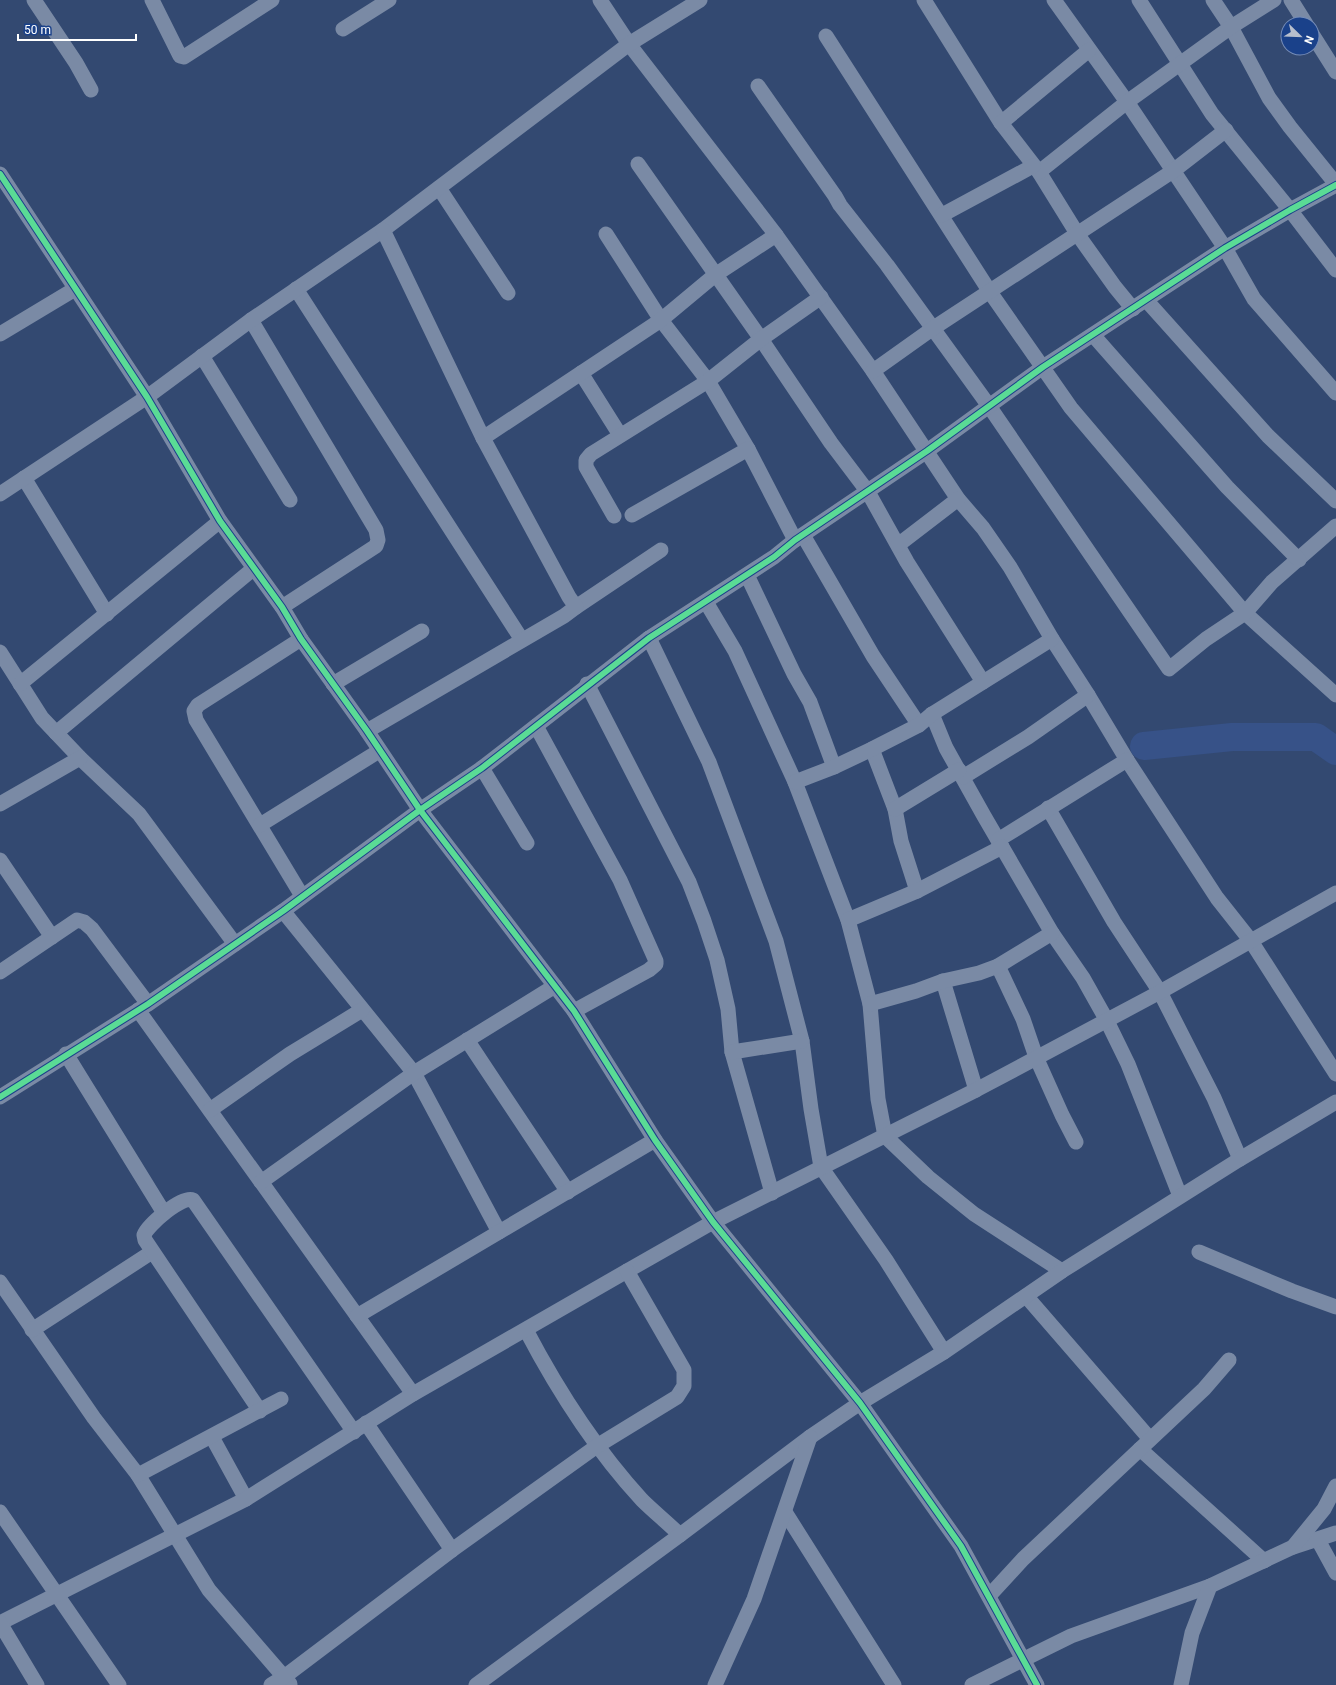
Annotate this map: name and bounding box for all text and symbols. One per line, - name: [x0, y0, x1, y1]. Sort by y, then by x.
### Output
- scale bar: [18, 16, 136, 42]
- north arrow: [1280, 16, 1320, 56]
- text: 50 m: [24, 23, 51, 37]
- text: N: [1301, 34, 1316, 46]

